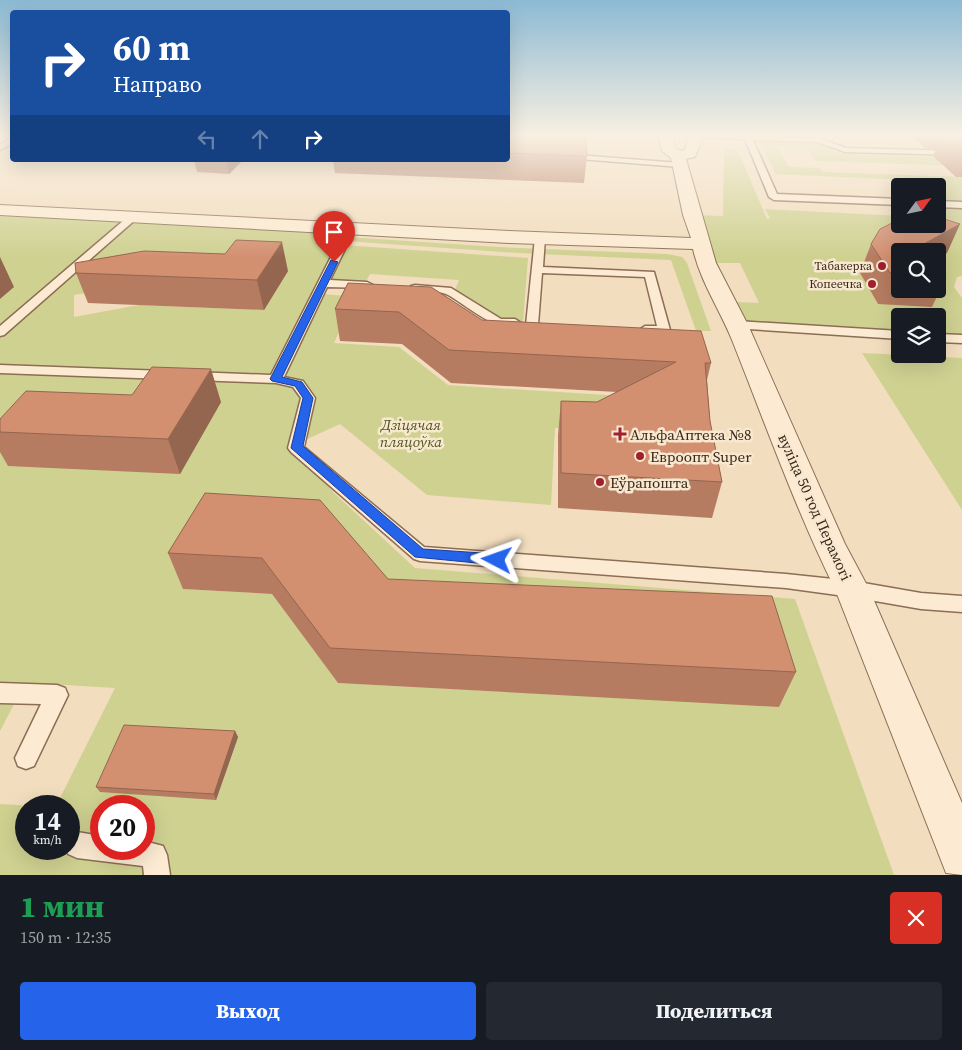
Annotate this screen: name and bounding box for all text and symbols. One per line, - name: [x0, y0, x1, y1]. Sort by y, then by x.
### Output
- text: 60 m: [113, 24, 190, 72]
- icon: right: [30, 30, 95, 95]
- text: Направо: [113, 69, 202, 99]
- icon: left: [193, 125, 221, 153]
- icon: ahead: [246, 125, 274, 153]
- icon: right: [299, 125, 327, 153]
- north arrow: [891, 178, 946, 232]
- map controls: [891, 178, 946, 363]
- pin: [313, 211, 355, 262]
- icon: arrive: [320, 218, 348, 246]
- button: search: [891, 243, 946, 298]
- place label: Табакерка: [815, 258, 873, 274]
- marker: Табакерка: [876, 260, 888, 272]
- place label: Копеечка: [809, 276, 863, 292]
- marker: Копеечка: [866, 278, 878, 290]
- button: layers: [891, 308, 946, 363]
- park label: Дзіцячая пляцоўка: [380, 414, 442, 452]
- place label: АльфаАптека №8: [630, 424, 752, 445]
- marker: АльфаАптека №8: [614, 428, 626, 440]
- street label: вуліца 50 год Перамогі: [773, 430, 857, 584]
- place label: Евроопт Super: [650, 446, 752, 467]
- marker: Евроопт Super: [634, 450, 646, 462]
- place label: Еўрапошта: [610, 472, 689, 493]
- marker: Еўрапошта: [594, 476, 606, 488]
- position arrow: [470, 533, 522, 585]
- speed limit sign: 20: [90, 795, 155, 860]
- text: 14: [34, 804, 61, 838]
- text: km/h: [33, 832, 62, 848]
- text: 1 мин: [20, 886, 104, 927]
- button: close: [890, 892, 942, 944]
- text: 150 m · 12:35: [20, 926, 111, 948]
- button: Выход: [20, 982, 476, 1040]
- button: Поделиться: [486, 982, 942, 1040]

